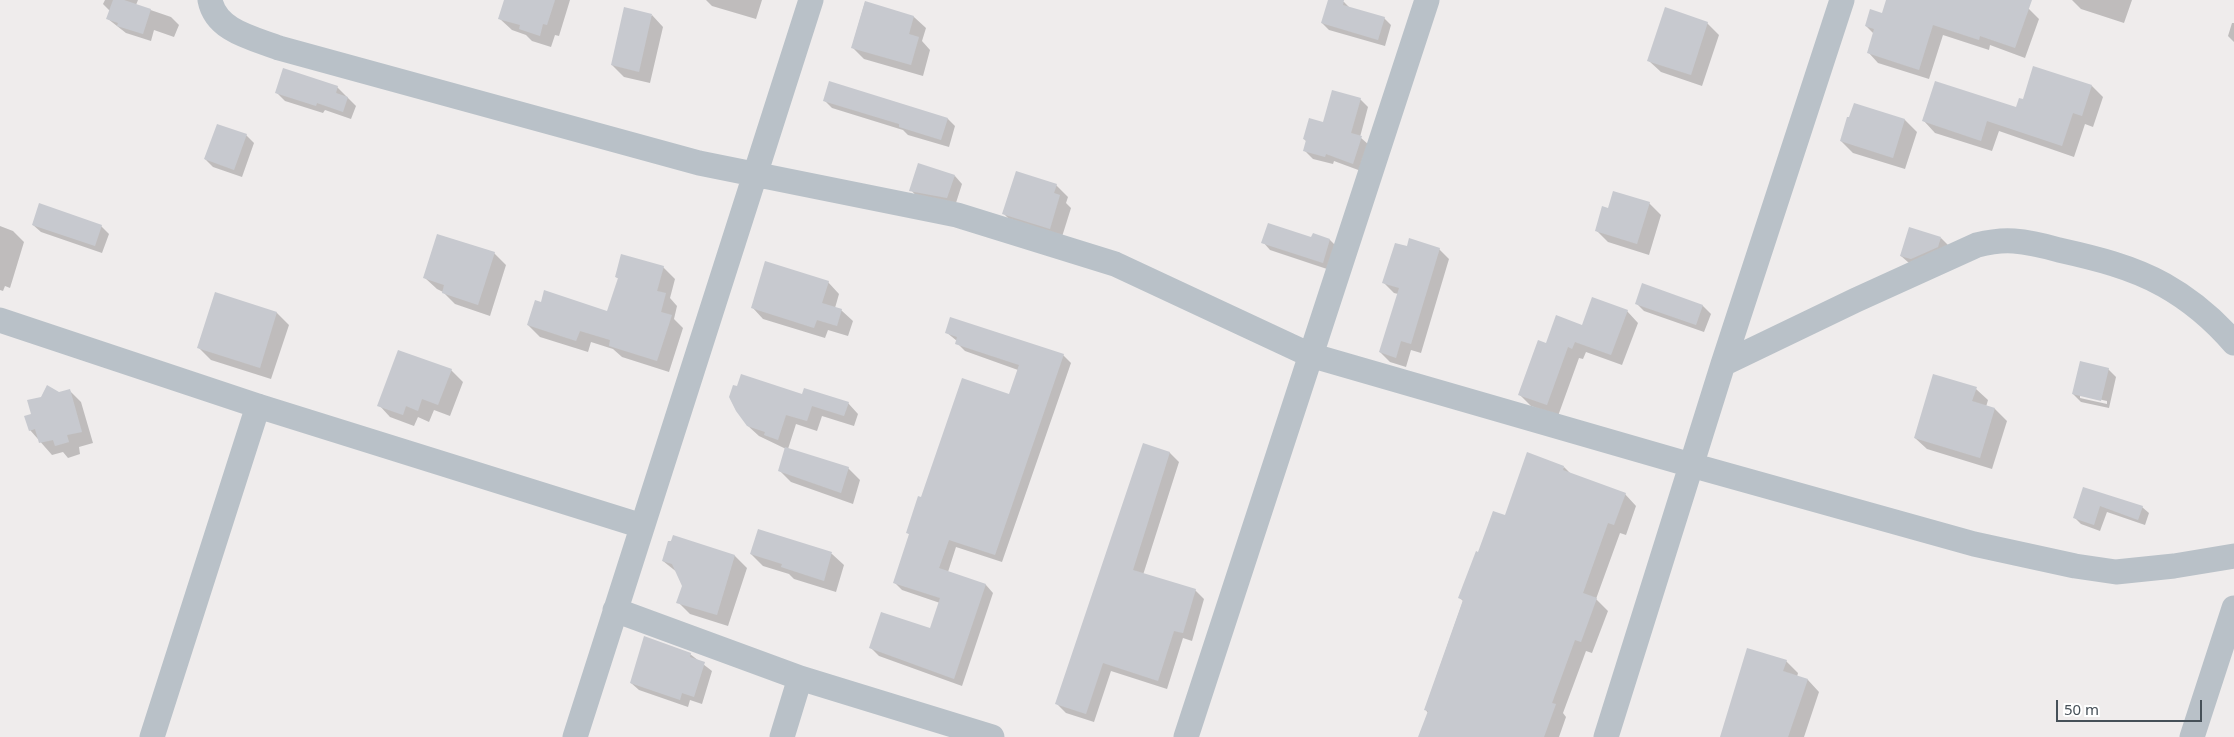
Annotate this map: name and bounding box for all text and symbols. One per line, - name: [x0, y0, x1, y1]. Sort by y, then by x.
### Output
- scale bar: [2059, 690, 2205, 722]
- text: 50 m: [2064, 699, 2099, 719]

